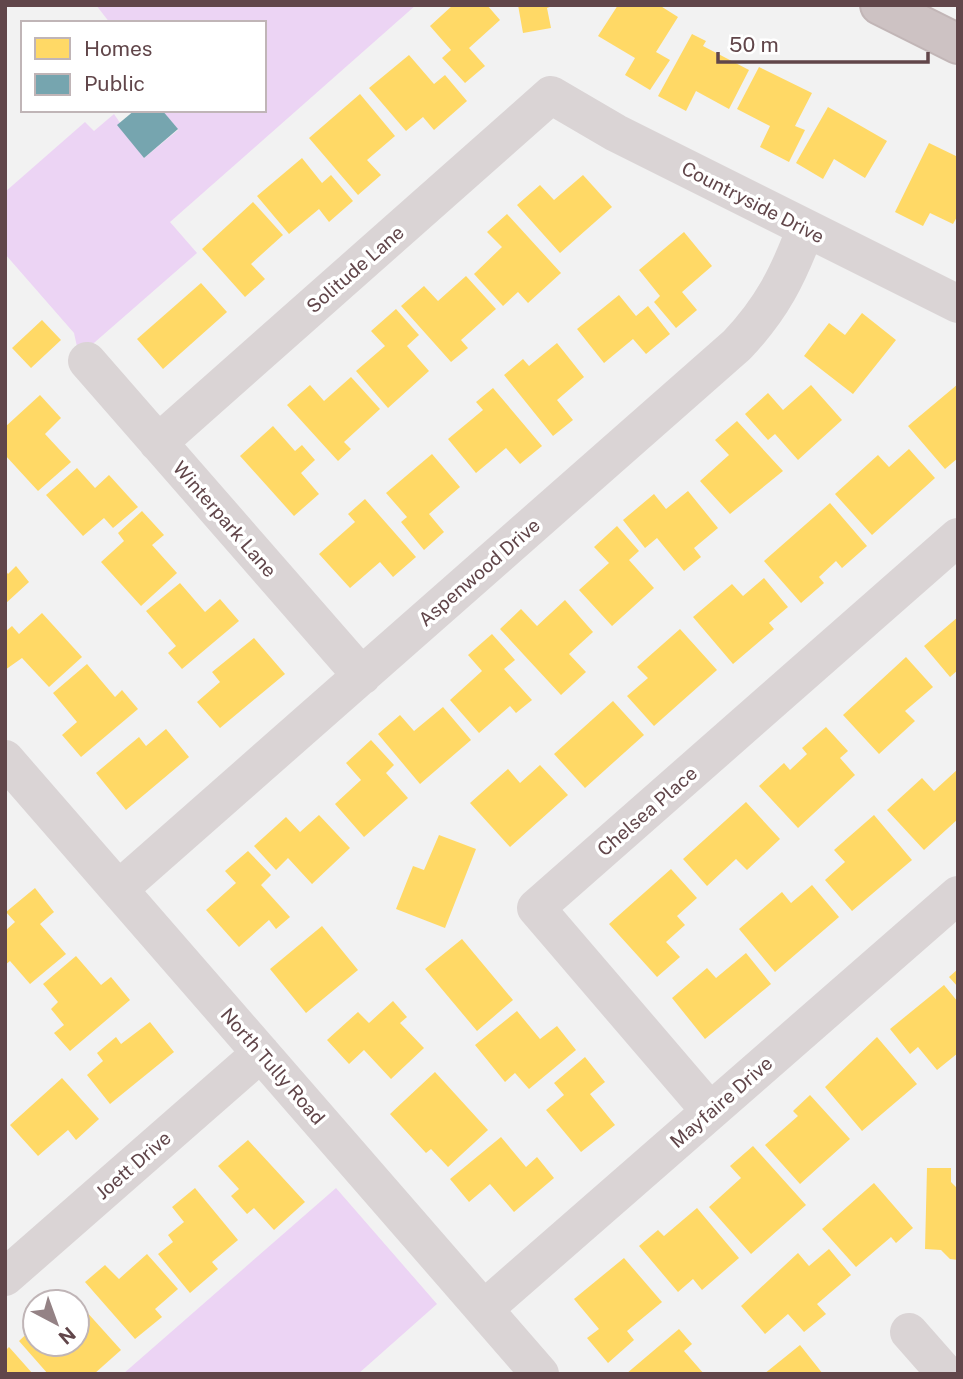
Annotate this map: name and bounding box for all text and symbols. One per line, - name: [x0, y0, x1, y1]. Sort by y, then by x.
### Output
- legend: [21, 21, 266, 112]
- scale bar: [718, 21, 928, 65]
- text: 50 m: [729, 32, 779, 57]
- text: Homes: [84, 36, 152, 61]
- text: Public: [84, 71, 145, 96]
- street label: Countryside Drive: [678, 157, 828, 247]
- street label: Solitude Lane: [302, 221, 408, 317]
- street label: Winterpark Lane: [169, 457, 281, 581]
- street label: Aspenwood Drive: [414, 513, 544, 631]
- street label: Chelsea Place: [593, 762, 701, 860]
- street label: North Tully Road: [216, 1003, 330, 1129]
- street label: Mayfaire Drive: [665, 1052, 777, 1152]
- street label: Joett Drive: [91, 1126, 175, 1204]
- north arrow: [21, 1288, 91, 1358]
- text: N: [54, 1323, 80, 1349]

